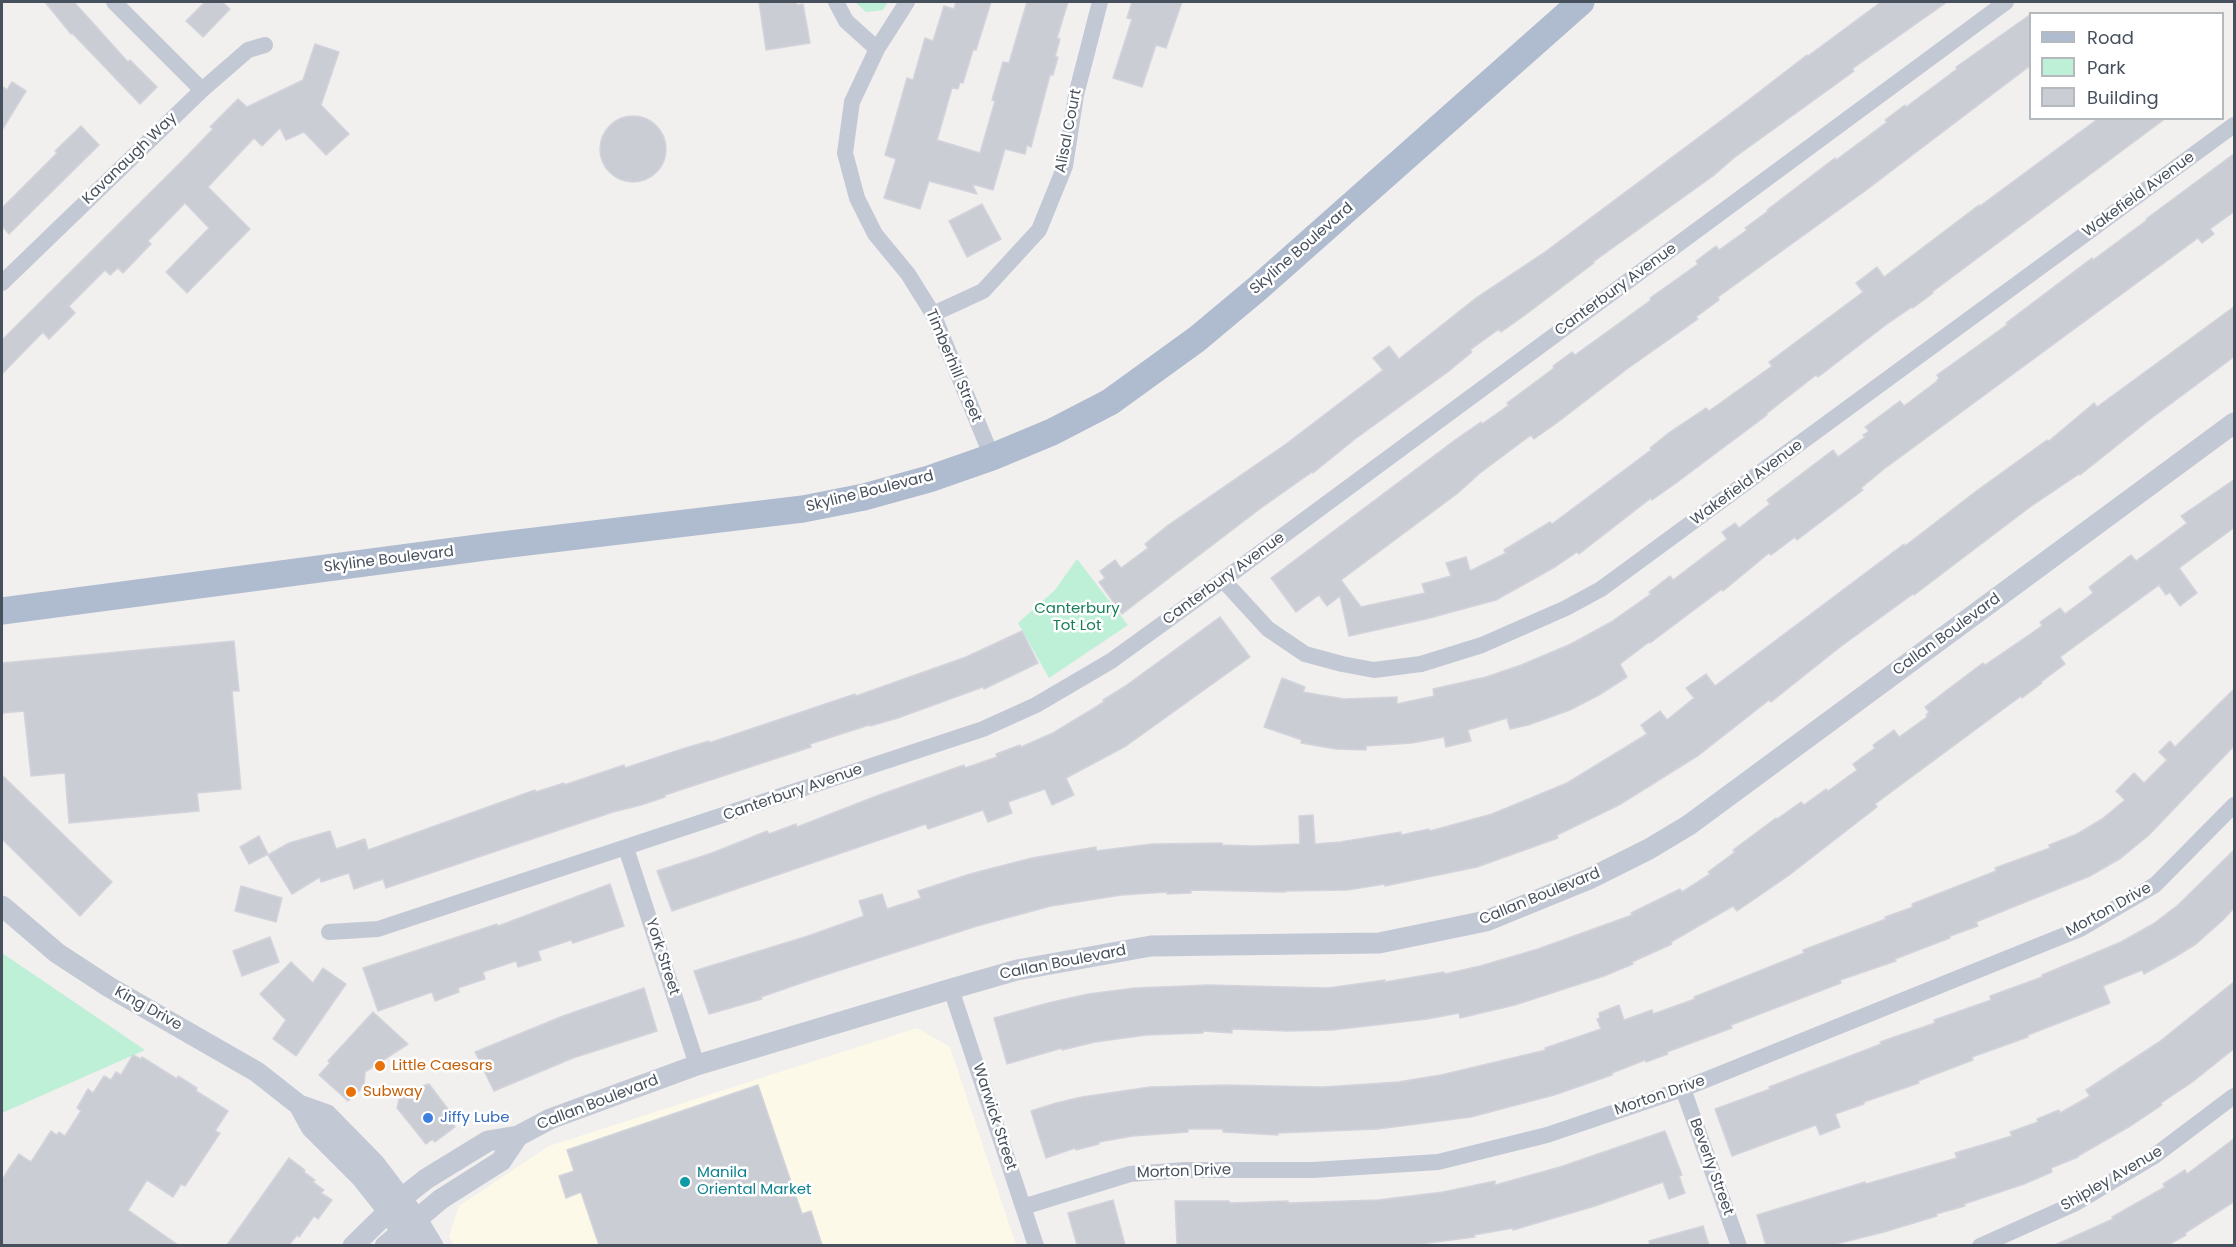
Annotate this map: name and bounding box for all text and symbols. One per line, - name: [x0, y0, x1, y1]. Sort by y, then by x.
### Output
- legend: [2029, 12, 2224, 120]
- text: Road: [2087, 25, 2134, 50]
- text: Park: [2087, 55, 2126, 80]
- text: Building: [2087, 85, 2159, 110]
- street label: Alisal Court: [1052, 88, 1086, 174]
- street label: Kavanaugh Way: [79, 109, 181, 209]
- street label: Wakefield Avenue: [2080, 148, 2198, 242]
- street label: Skyline Boulevard: [1247, 199, 1357, 299]
- street label: Canterbury Avenue: [1552, 240, 1680, 340]
- street label: Timberhill Street: [921, 307, 985, 425]
- street label: Wakefield Avenue: [1688, 436, 1806, 530]
- street label: Skyline Boulevard: [804, 467, 936, 517]
- street label: Canterbury Avenue: [1160, 529, 1288, 629]
- street label: Skyline Boulevard: [323, 543, 455, 577]
- street label: Callan Boulevard: [1890, 590, 2004, 680]
- park label: Canterbury Tot Lot: [1034, 600, 1120, 635]
- street label: Canterbury Avenue: [721, 761, 865, 825]
- street label: Callan Boulevard: [1477, 865, 1603, 929]
- street label: Morton Drive: [2063, 879, 2155, 941]
- street label: York Street: [641, 916, 683, 998]
- street label: Callan Boulevard: [998, 942, 1128, 984]
- street label: King Drive: [111, 983, 185, 1035]
- place label: Little Caesars: [392, 1057, 492, 1075]
- marker: Little Caesars: [373, 1059, 387, 1073]
- street label: Warwick Street: [968, 1061, 1020, 1173]
- street label: Callan Boulevard: [535, 1072, 661, 1134]
- street label: Morton Drive: [1612, 1072, 1708, 1120]
- place label: Subway: [363, 1083, 422, 1101]
- marker: Subway: [344, 1085, 358, 1099]
- place label: Jiffy Lube: [440, 1109, 509, 1127]
- marker: Jiffy Lube: [421, 1111, 435, 1125]
- street label: Beverly Street: [1685, 1116, 1737, 1218]
- street label: Shipley Avenue: [2058, 1143, 2166, 1215]
- street label: Morton Drive: [1137, 1161, 1231, 1183]
- place label: Manila Oriental Market: [697, 1164, 811, 1199]
- marker: Manila Oriental Market: [678, 1175, 692, 1189]

